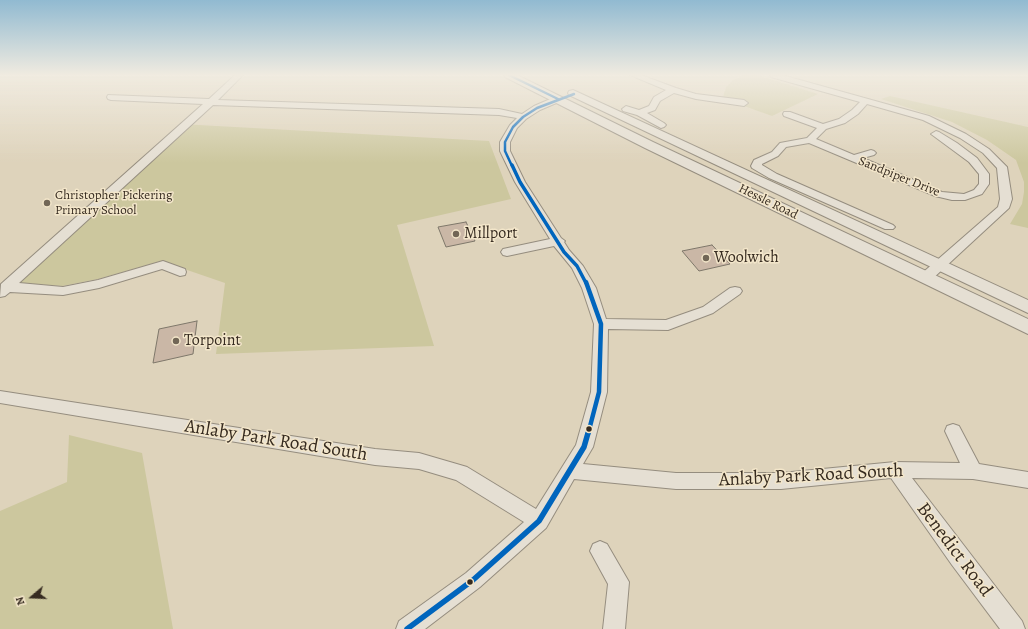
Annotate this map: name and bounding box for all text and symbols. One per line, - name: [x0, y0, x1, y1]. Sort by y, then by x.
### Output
- street label: Sandpiper Drive: [856, 154, 942, 200]
- street label: Hessle Road: [736, 181, 800, 223]
- place label: Christopher Pickering Primary School: [55, 188, 172, 219]
- marker: Christopher Pickering Primary School: [42, 198, 52, 208]
- place label: Millport: [464, 224, 518, 244]
- marker: Millport: [451, 229, 461, 239]
- place label: Woolwich: [714, 248, 779, 268]
- marker: Woolwich: [701, 253, 711, 263]
- place label: Torpoint: [184, 331, 241, 351]
- marker: Torpoint: [171, 336, 181, 346]
- street label: Anlaby Park Road South: [183, 415, 369, 467]
- unlabelled marker: [584, 424, 594, 434]
- street label: Anlaby Park Road South: [718, 460, 904, 492]
- street label: Benedict Road: [911, 498, 997, 602]
- north arrow: [12, 577, 52, 617]
- unlabelled marker: [465, 577, 475, 587]
- text: N: [12, 595, 29, 607]

